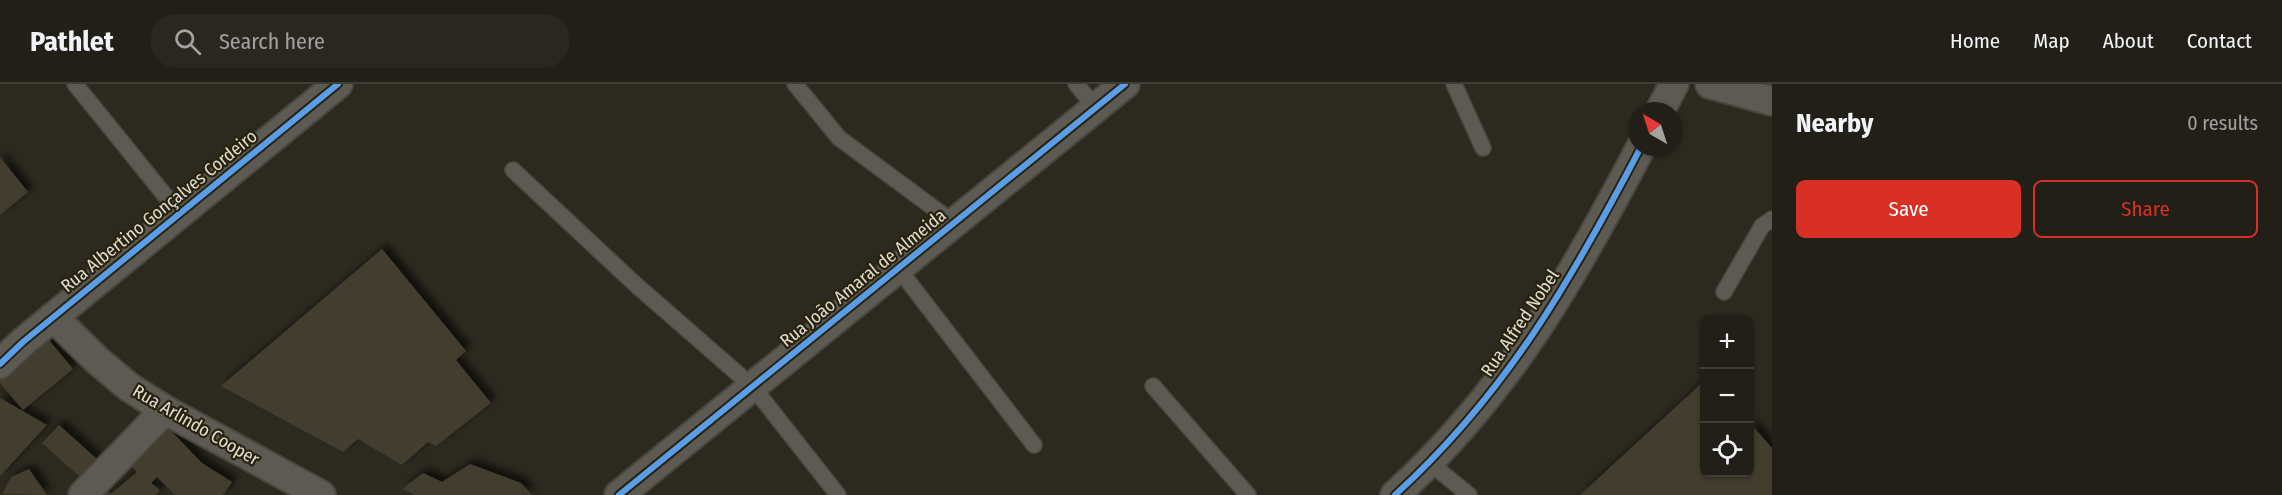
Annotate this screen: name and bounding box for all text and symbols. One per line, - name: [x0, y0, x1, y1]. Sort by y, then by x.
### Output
- search box: [150, 14, 570, 68]
- text: Pathlet: [30, 25, 114, 58]
- icon: search: [171, 25, 204, 58]
- text: Search here: [219, 28, 325, 55]
- text: Home: [1950, 28, 2000, 54]
- text: Map: [2033, 28, 2070, 54]
- text: About: [2103, 28, 2154, 54]
- text: Contact: [2187, 28, 2252, 54]
- north arrow: [1628, 102, 1682, 156]
- text: Nearby: [1796, 108, 1873, 139]
- text: 0 results: [2187, 111, 2258, 135]
- street label: Rua Albertino Gonçalves Cordeiro: [57, 125, 261, 297]
- button: Save: [1796, 180, 2021, 238]
- button: Share: [2033, 180, 2258, 238]
- street label: Rua João Amaral de Almeida: [776, 204, 951, 352]
- street label: Rua Alfred Nobel: [1476, 265, 1564, 381]
- map controls: [1700, 315, 1754, 477]
- button: +: [1700, 315, 1754, 369]
- button: −: [1700, 369, 1754, 423]
- street label: Rua Arlindo Cooper: [129, 380, 264, 471]
- button: locate: [1700, 423, 1754, 477]

